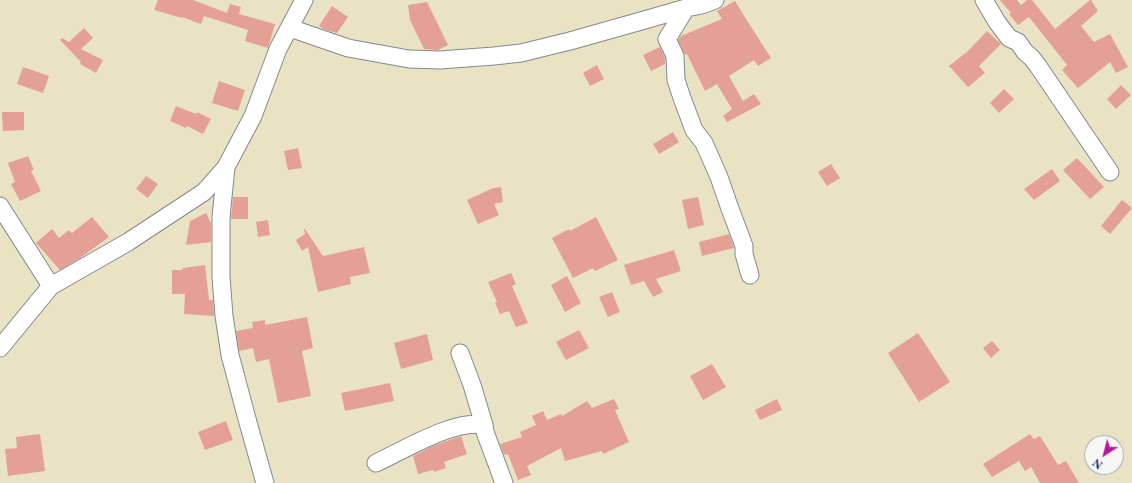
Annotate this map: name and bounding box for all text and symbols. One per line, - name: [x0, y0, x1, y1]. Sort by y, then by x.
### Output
- north arrow: [1084, 435, 1124, 475]
- text: N: [1090, 456, 1105, 472]

